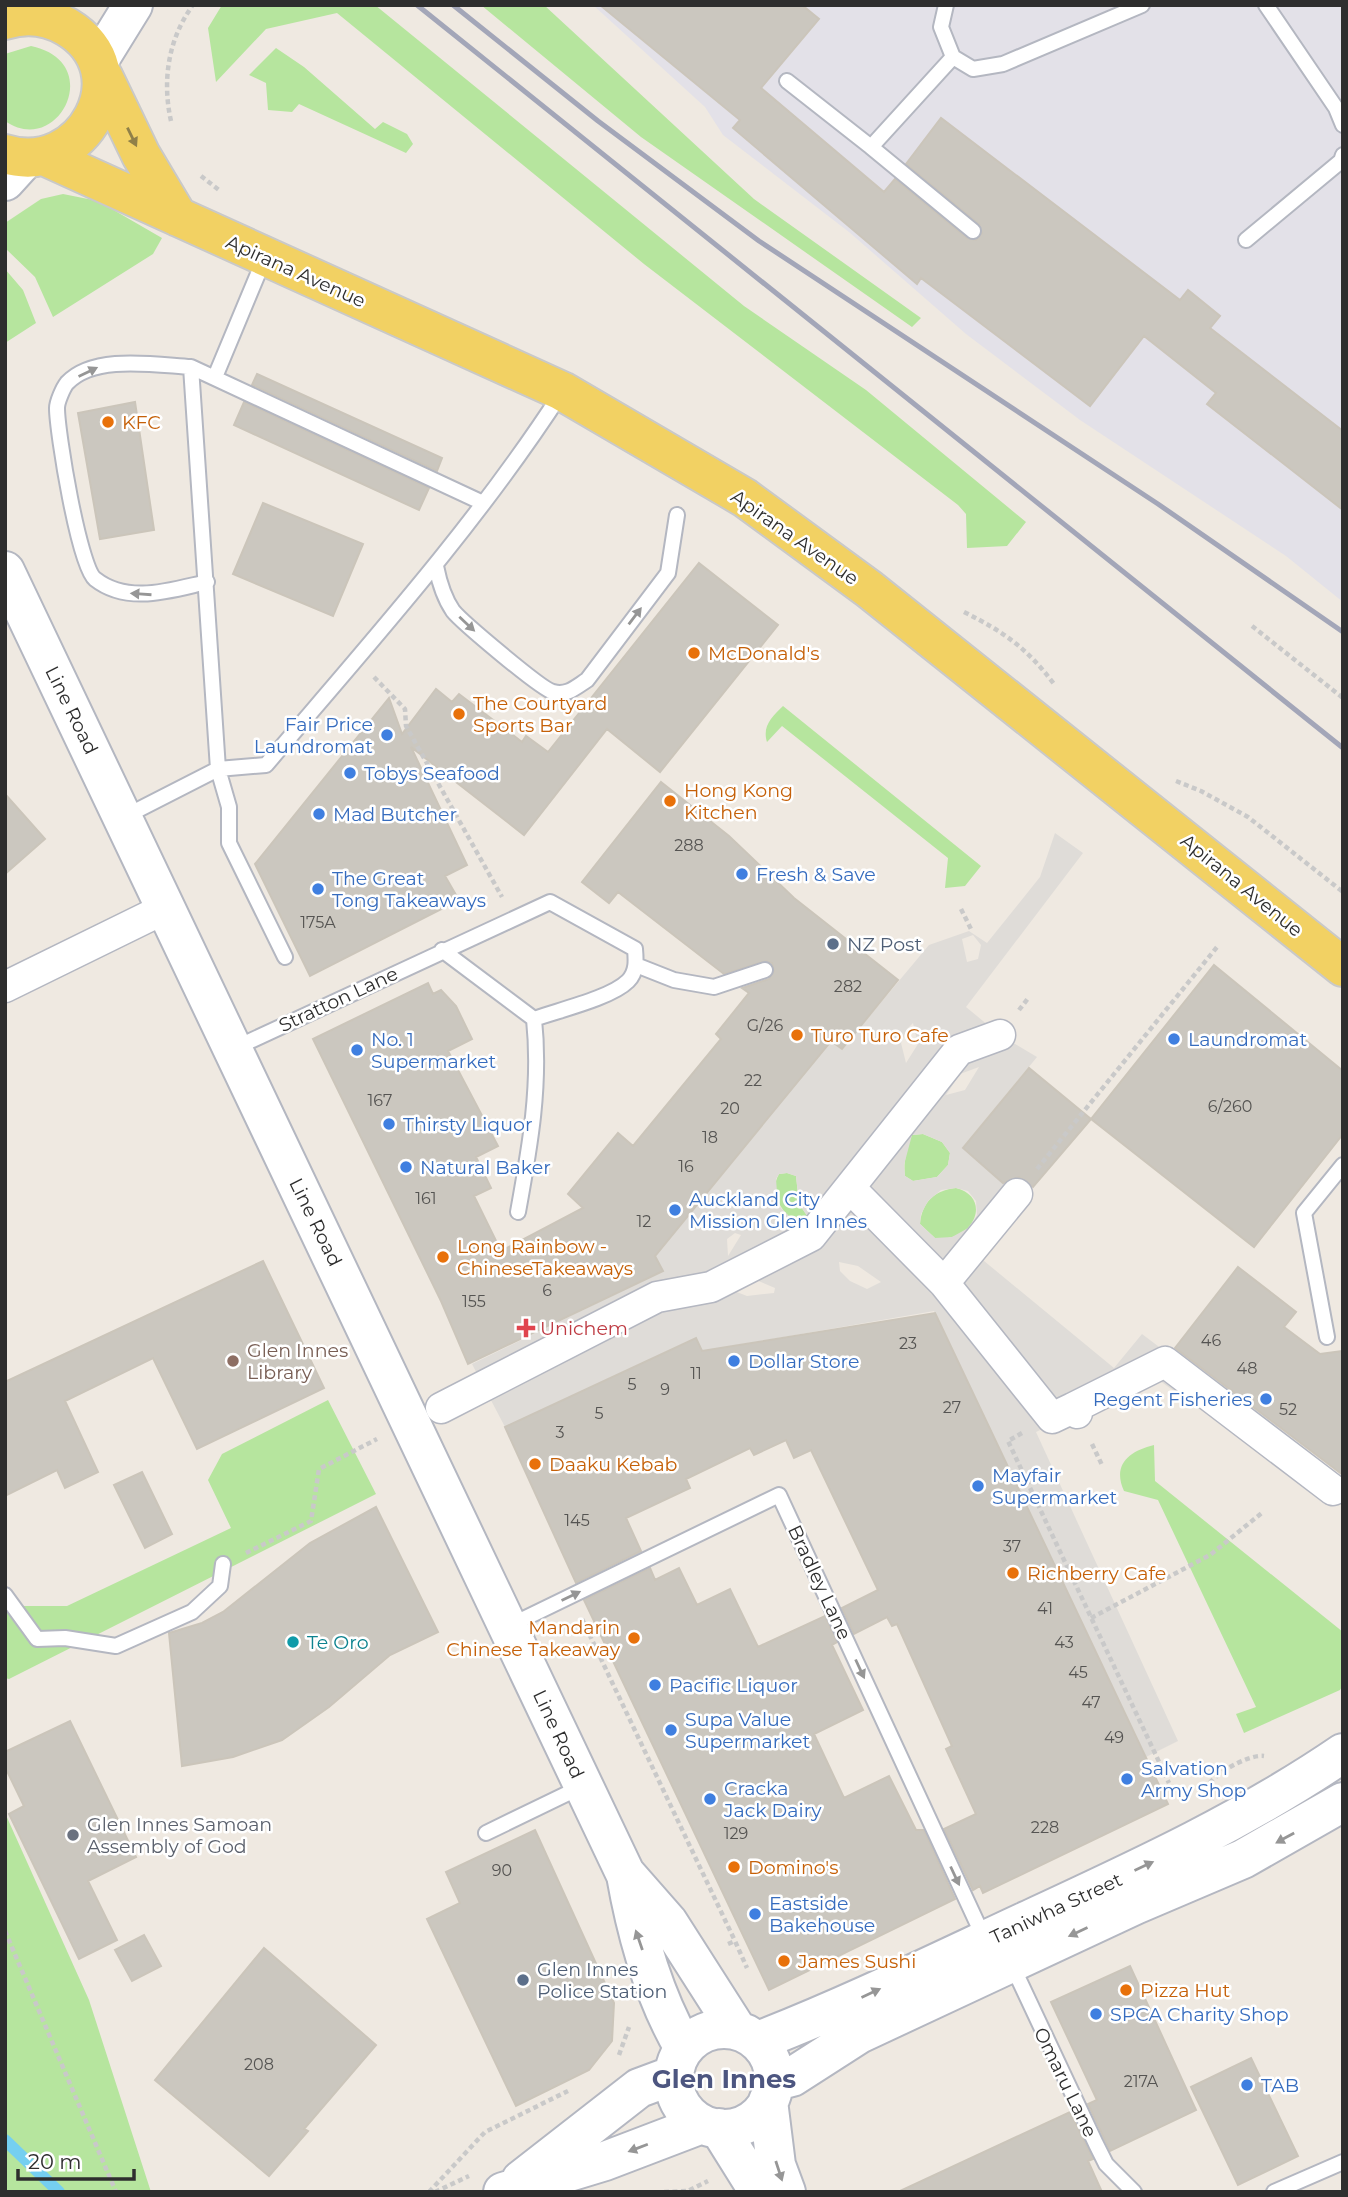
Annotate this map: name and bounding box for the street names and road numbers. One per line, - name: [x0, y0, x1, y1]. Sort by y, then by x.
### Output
- street label: Apirana Avenue: [222, 230, 369, 313]
- street label: Apirana Avenue: [727, 485, 863, 590]
- street label: Line Road: [40, 662, 103, 758]
- street label: Apirana Avenue: [1176, 829, 1307, 942]
- street label: Stratton Lane: [275, 962, 401, 1037]
- street label: Line Road: [284, 1174, 347, 1270]
- street label: Bradley Lane: [783, 1521, 856, 1643]
- street label: Line Road: [528, 1686, 589, 1782]
- street label: Taniwha Street: [987, 1868, 1126, 1949]
- street label: Omaru Lane: [1029, 2024, 1102, 2141]

